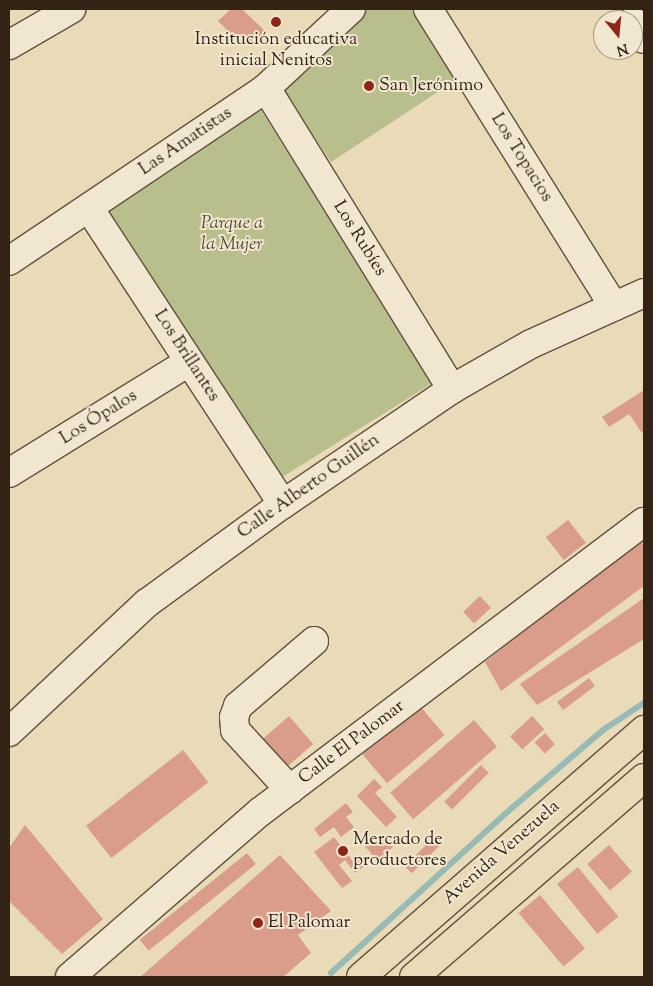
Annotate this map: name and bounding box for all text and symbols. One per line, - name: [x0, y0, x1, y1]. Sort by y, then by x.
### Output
- north arrow: [593, 10, 643, 60]
- marker: Institución educativa inicial Nenitos: [270, 16, 282, 28]
- place label: Institución educativa inicial Nenitos: [195, 30, 357, 72]
- text: N: [614, 37, 630, 60]
- place label: San Jerónimo: [379, 75, 483, 97]
- marker: San Jerónimo: [363, 80, 375, 92]
- street label: Las Amatistas: [135, 103, 237, 181]
- street label: Los Topacios: [485, 110, 557, 206]
- street label: Los Rubíes: [327, 197, 391, 281]
- park label: Parque a la Mujer: [201, 214, 263, 256]
- street label: Los Brillantes: [148, 306, 224, 406]
- street label: Los Ópalos: [56, 386, 142, 450]
- street label: Calle Alberto Guillén: [234, 430, 384, 544]
- street label: Calle El Palomar: [295, 696, 409, 790]
- street label: Avenida Venezuela: [439, 796, 565, 910]
- place label: Mercado de productores: [353, 830, 446, 872]
- marker: Mercado de productores: [337, 845, 349, 857]
- place label: El Palomar: [268, 912, 350, 934]
- marker: El Palomar: [252, 917, 264, 929]

